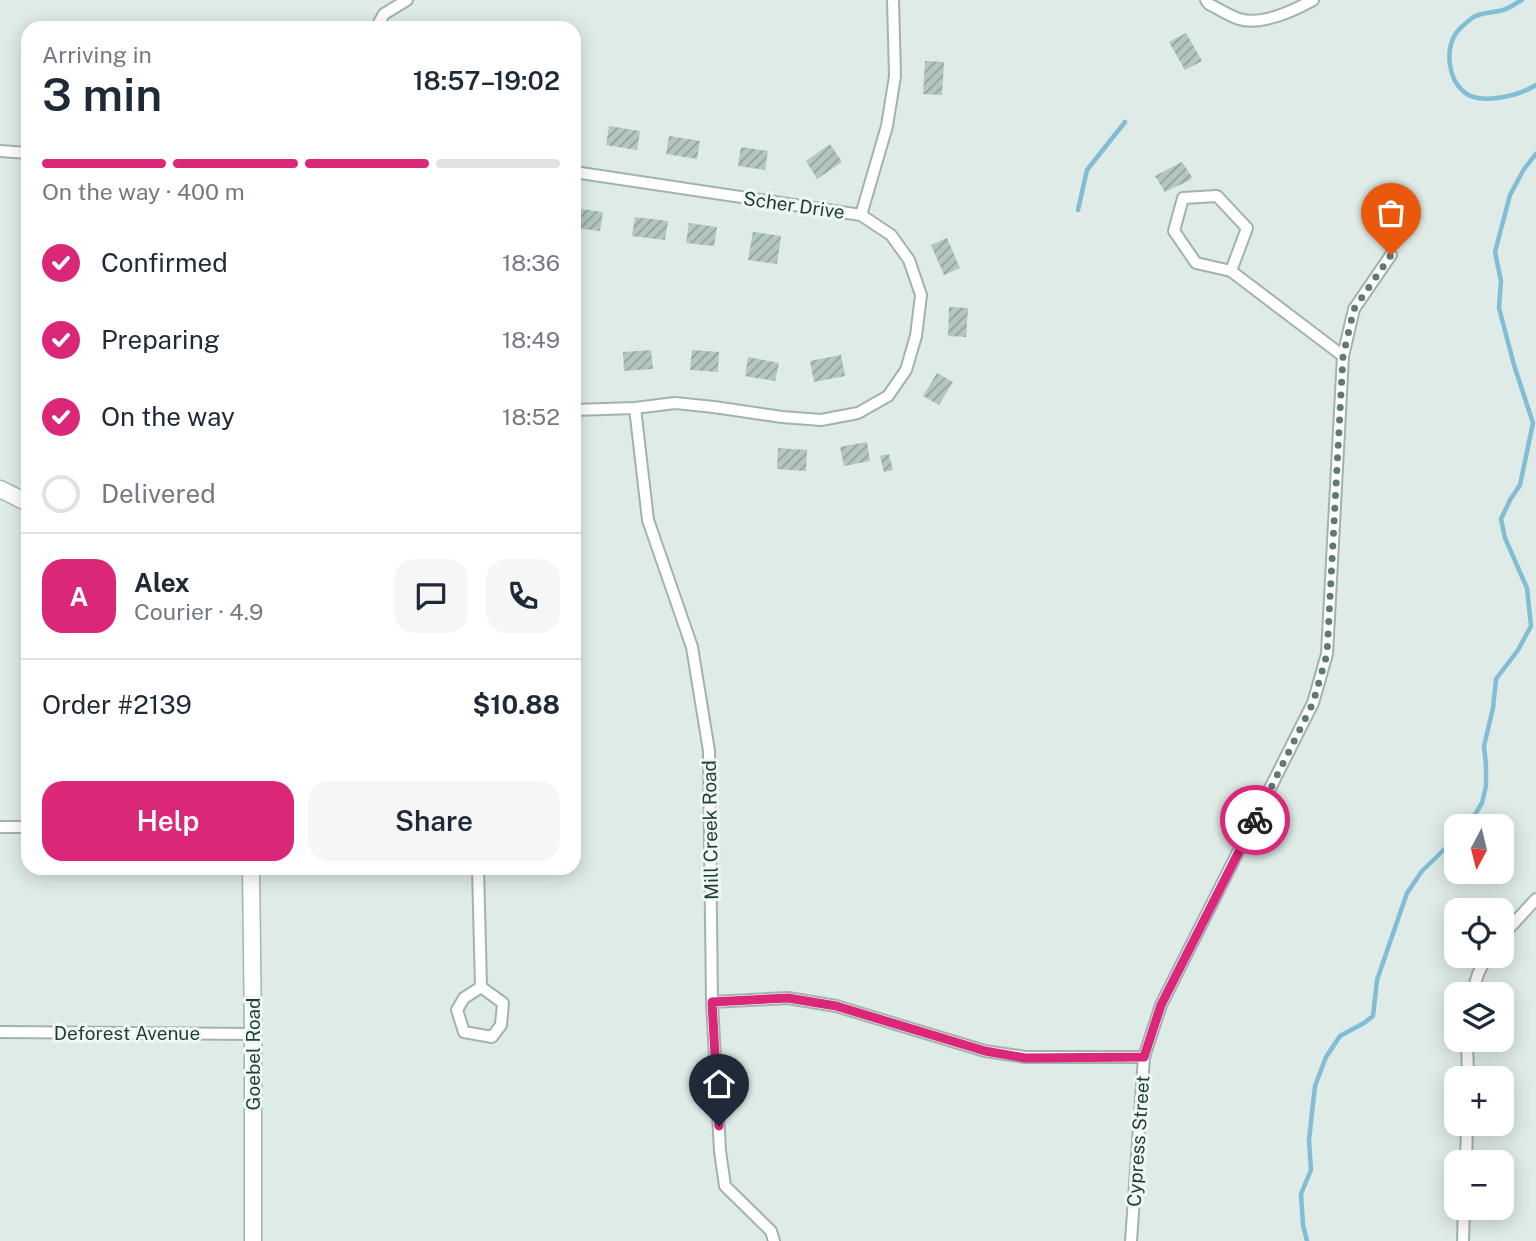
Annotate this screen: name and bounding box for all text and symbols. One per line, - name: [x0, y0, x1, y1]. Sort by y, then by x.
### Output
- text: Arriving in: [42, 41, 152, 68]
- text: 18:57–19:02: [413, 65, 560, 96]
- text: 3 min: [42, 67, 162, 121]
- text: On the way · 400 m: [42, 178, 245, 205]
- pin: [1361, 183, 1421, 255]
- street label: Scher Drive: [742, 187, 846, 223]
- icon: bag: [1372, 194, 1410, 232]
- icon: check: [42, 244, 80, 282]
- text: Confirmed: [101, 247, 228, 278]
- text: 18:36: [502, 249, 560, 276]
- icon: check: [42, 321, 80, 359]
- text: Preparing: [101, 324, 220, 355]
- text: 18:49: [502, 326, 560, 353]
- icon: check: [42, 398, 80, 436]
- text: On the way: [101, 401, 235, 432]
- text: 18:52: [502, 403, 560, 430]
- text: Delivered: [101, 478, 216, 509]
- button: chat: [394, 559, 468, 633]
- button: phone: [486, 559, 560, 633]
- text: Alex: [134, 567, 190, 598]
- text: A: [70, 581, 88, 612]
- text: Courier · 4.9: [134, 598, 263, 625]
- text: Order #2139: [42, 689, 192, 720]
- text: $10.88: [473, 689, 560, 720]
- street label: Mill Creek Road: [698, 760, 722, 900]
- button: Help: [42, 781, 294, 861]
- button: Share: [308, 781, 560, 861]
- courier: [1220, 785, 1290, 855]
- icon: bike: [1236, 801, 1274, 839]
- north arrow: [1444, 814, 1514, 884]
- map controls: [1444, 814, 1514, 1220]
- button: locate: [1444, 898, 1514, 968]
- button: layers: [1444, 982, 1514, 1052]
- street label: Goebel Road: [242, 998, 264, 1110]
- street label: Deforest Avenue: [54, 1022, 200, 1044]
- pin: [689, 1054, 749, 1126]
- icon: home: [700, 1065, 738, 1103]
- button: +: [1444, 1066, 1514, 1136]
- street label: Cypress Street: [1122, 1074, 1154, 1208]
- button: −: [1444, 1150, 1514, 1220]

